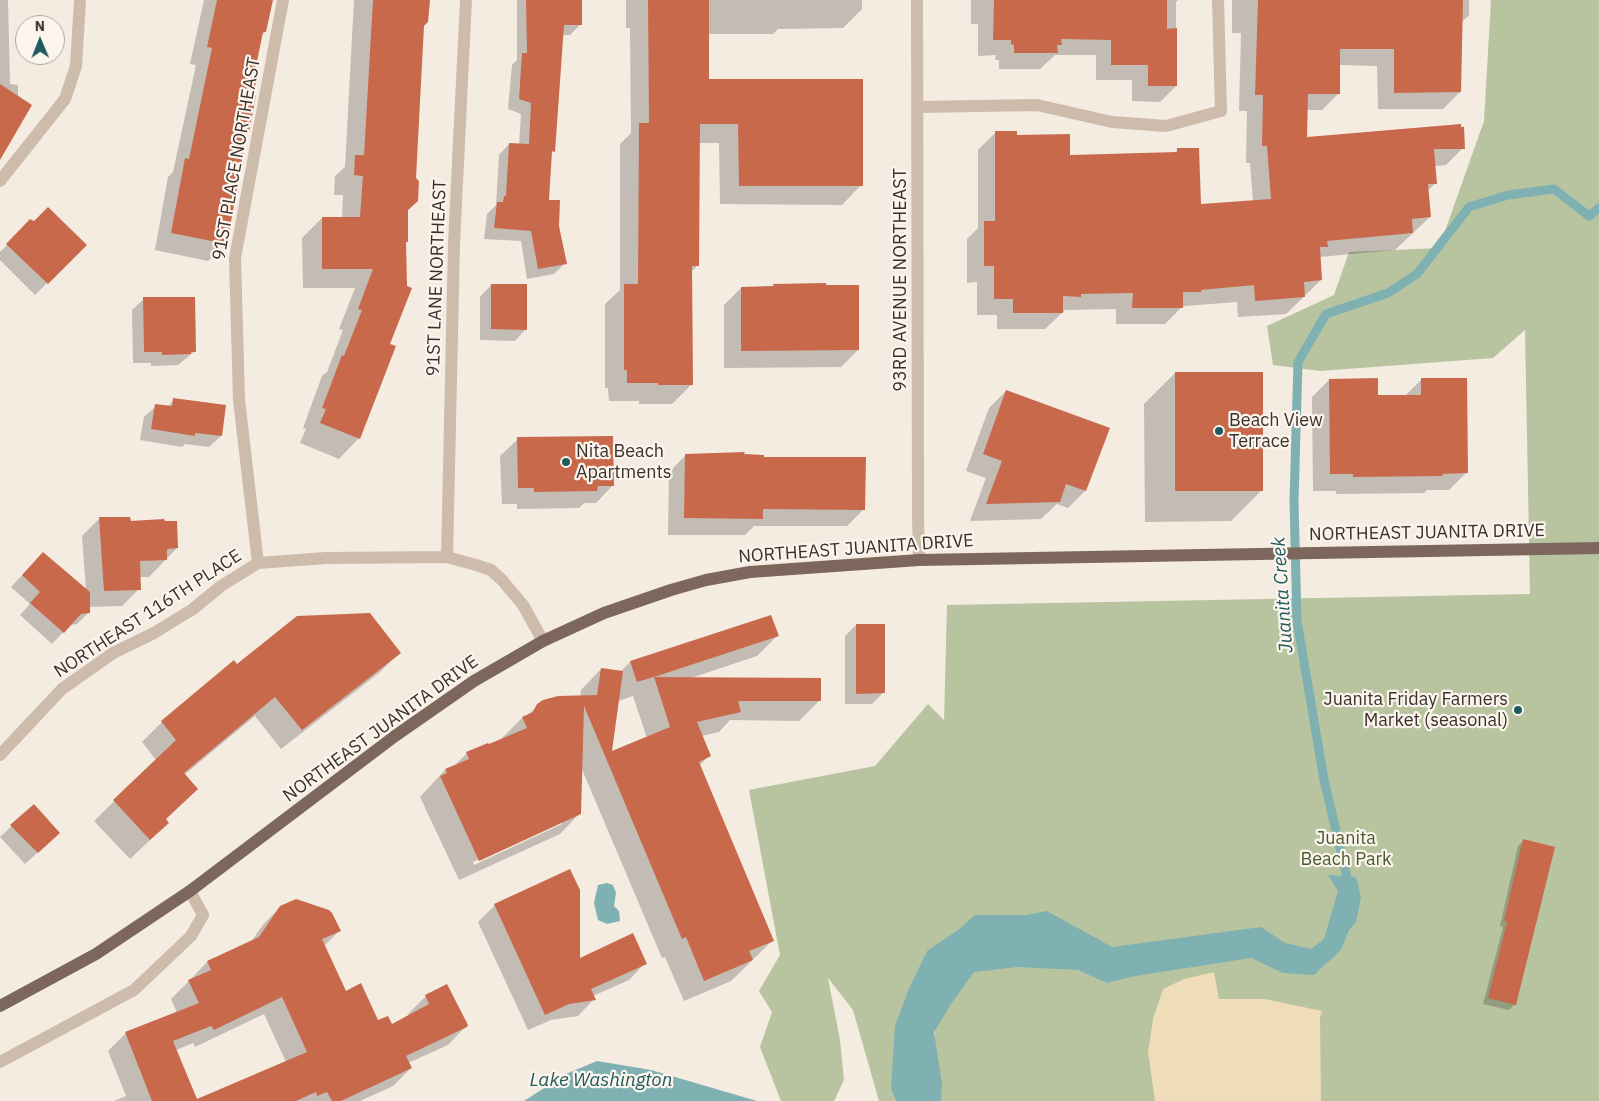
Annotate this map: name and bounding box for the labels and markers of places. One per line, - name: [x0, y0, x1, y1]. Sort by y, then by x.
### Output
- place label: Beach View Terrace: [1229, 410, 1323, 452]
- marker: Beach View Terrace: [1213, 425, 1225, 437]
- place label: Nita Beach Apartments: [576, 441, 671, 484]
- marker: Nita Beach Apartments: [560, 456, 572, 468]
- place label: Juanita Friday Farmers Market (seasonal): [1324, 689, 1508, 732]
- marker: Juanita Friday Farmers Market (seasonal): [1512, 704, 1524, 716]

